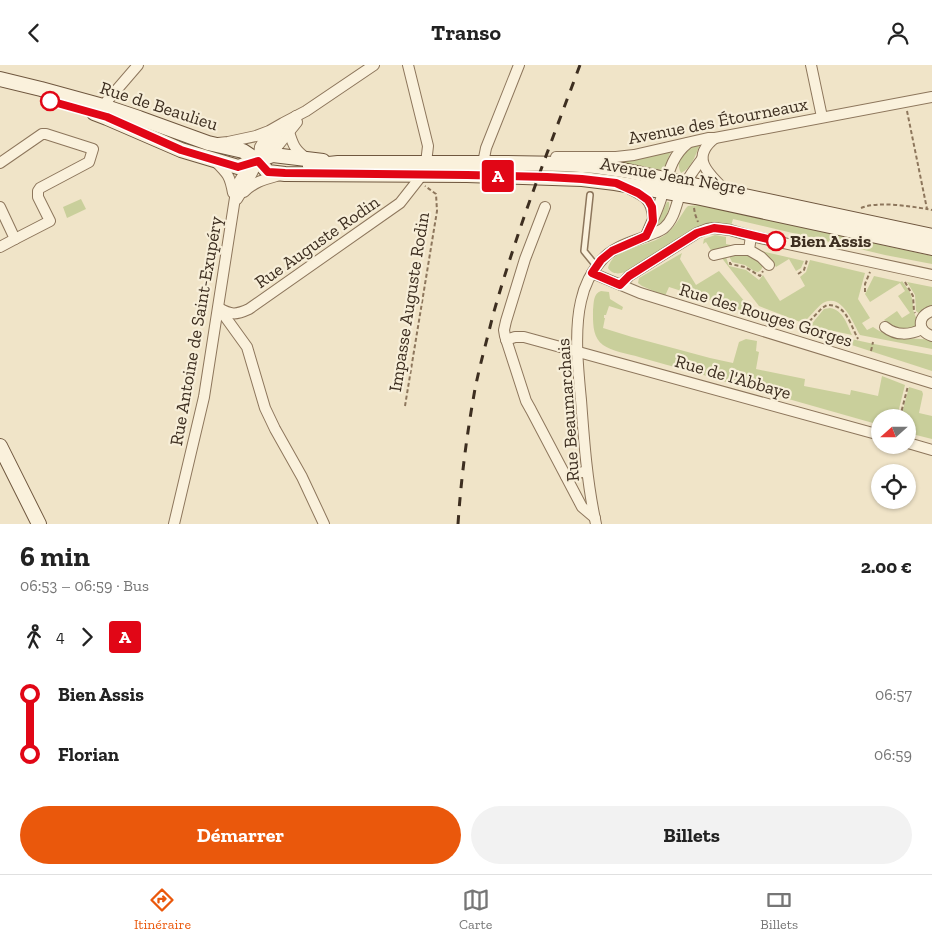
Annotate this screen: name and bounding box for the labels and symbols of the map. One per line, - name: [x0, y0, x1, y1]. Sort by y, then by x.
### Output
- street label: Rue de Beaulieu: [97, 77, 221, 135]
- unlabelled marker: [40, 91, 60, 111]
- street label: Avenue des Étourneaux: [626, 93, 810, 149]
- street label: Avenue Jean Nègre: [599, 152, 747, 200]
- line badge: A: [482, 160, 514, 192]
- street label: Rue Auguste Rodin: [250, 190, 384, 293]
- street label: Impasse Auguste Rodin: [384, 210, 434, 393]
- street label: Rue Antoine de Saint-Exupéry: [165, 214, 227, 447]
- place label: Bien Assis: [790, 230, 871, 252]
- marker: Bien Assis: [766, 231, 786, 251]
- street label: Rue des Rouges Gorges: [677, 278, 855, 352]
- street label: Rue Beaumarchais: [552, 337, 584, 482]
- street label: Rue de l'Abbaye: [672, 350, 794, 404]
- north arrow: [871, 409, 916, 454]

